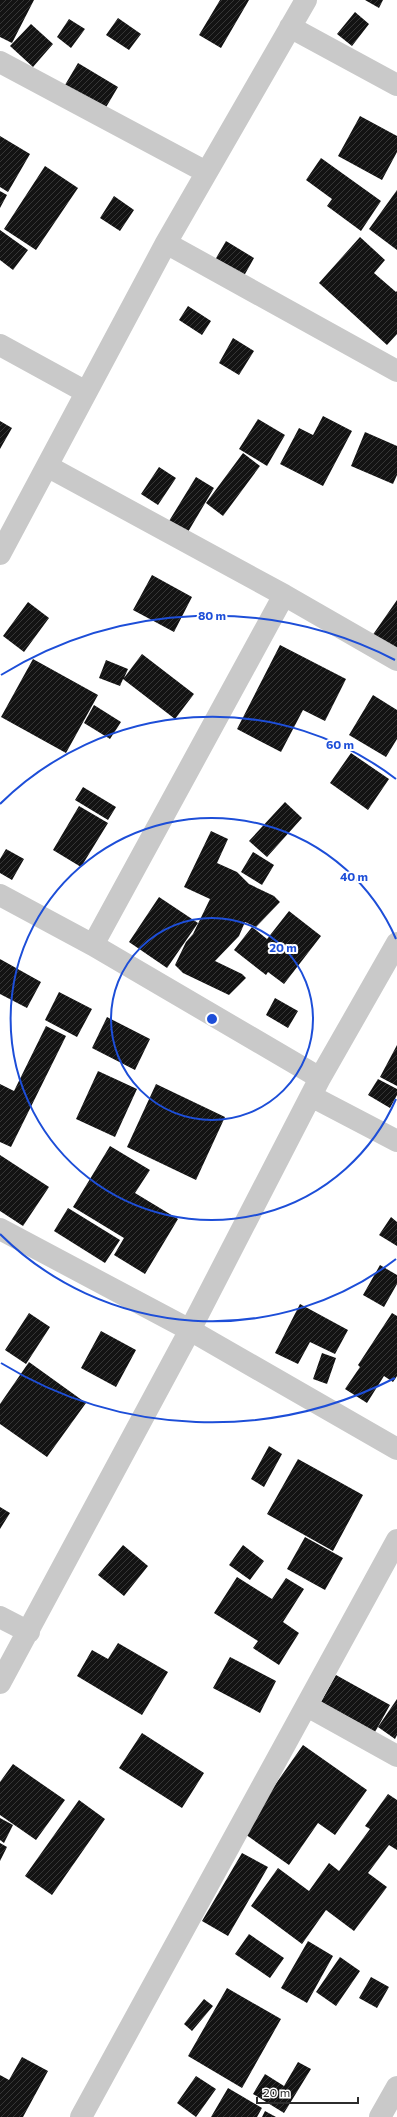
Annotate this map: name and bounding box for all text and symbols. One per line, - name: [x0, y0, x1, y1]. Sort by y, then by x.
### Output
- text: 80 m: [198, 608, 226, 622]
- text: 60 m: [326, 737, 354, 751]
- text: 40 m: [340, 869, 368, 883]
- text: 20 m: [269, 940, 297, 954]
- centre of rings: [205, 1012, 219, 1026]
- scale bar: [257, 2079, 358, 2105]
- text: 20 m: [263, 2085, 290, 2099]

